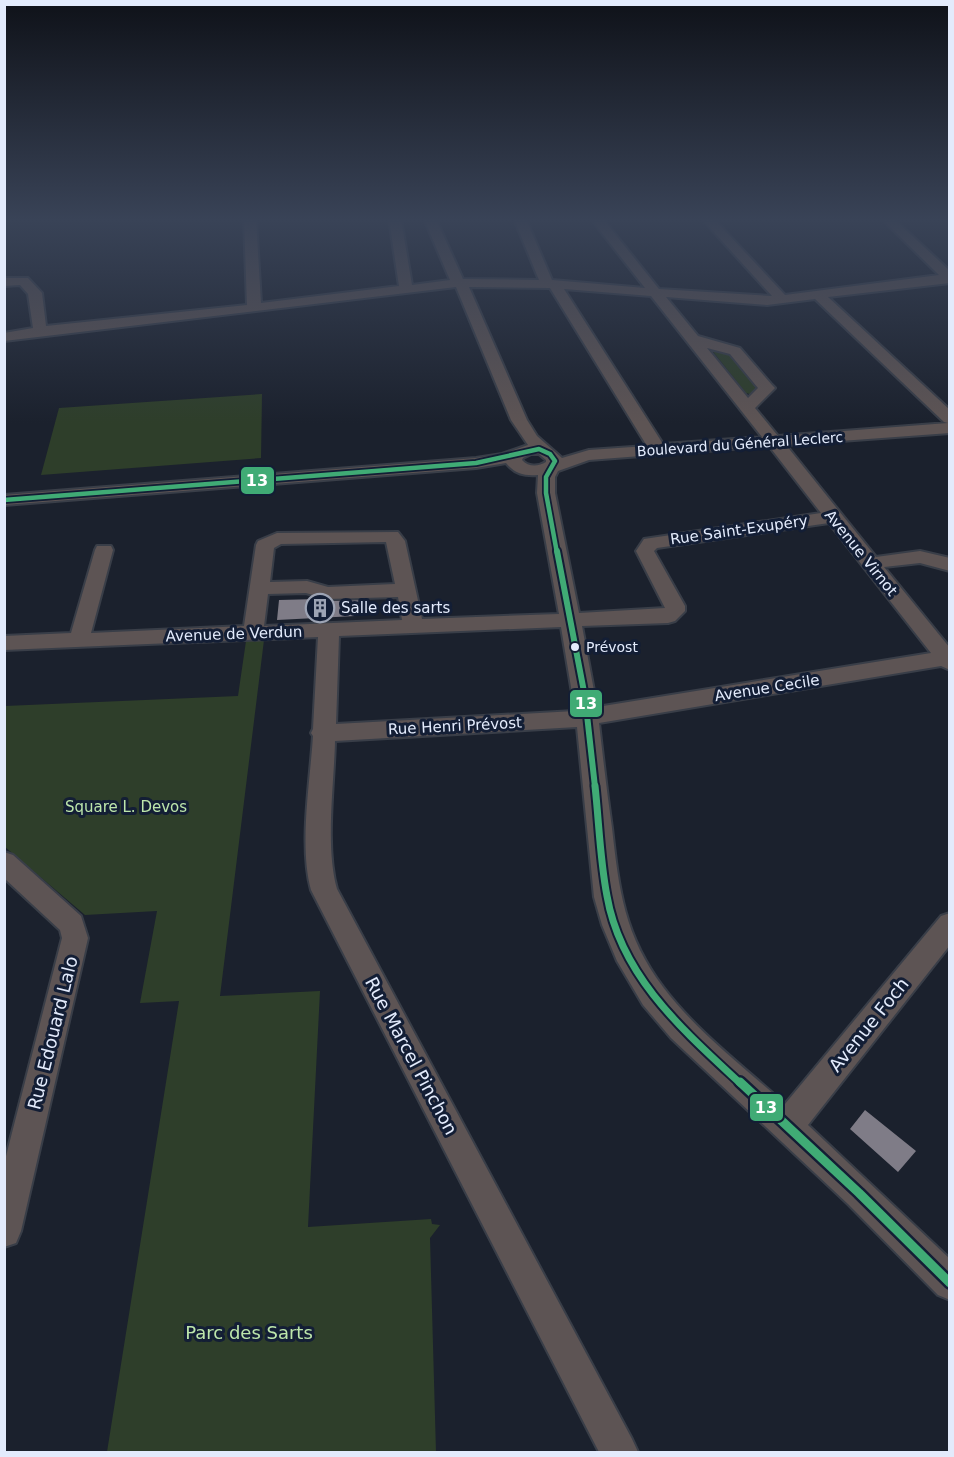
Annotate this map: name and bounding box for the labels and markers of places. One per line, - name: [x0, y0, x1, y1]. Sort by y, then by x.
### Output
- building icon: Salle des sarts: [304, 592, 336, 624]
- place label: Salle des sarts: [341, 599, 450, 617]
- place label: Prévost: [586, 639, 638, 655]
- marker: Prévost: [569, 641, 581, 653]

